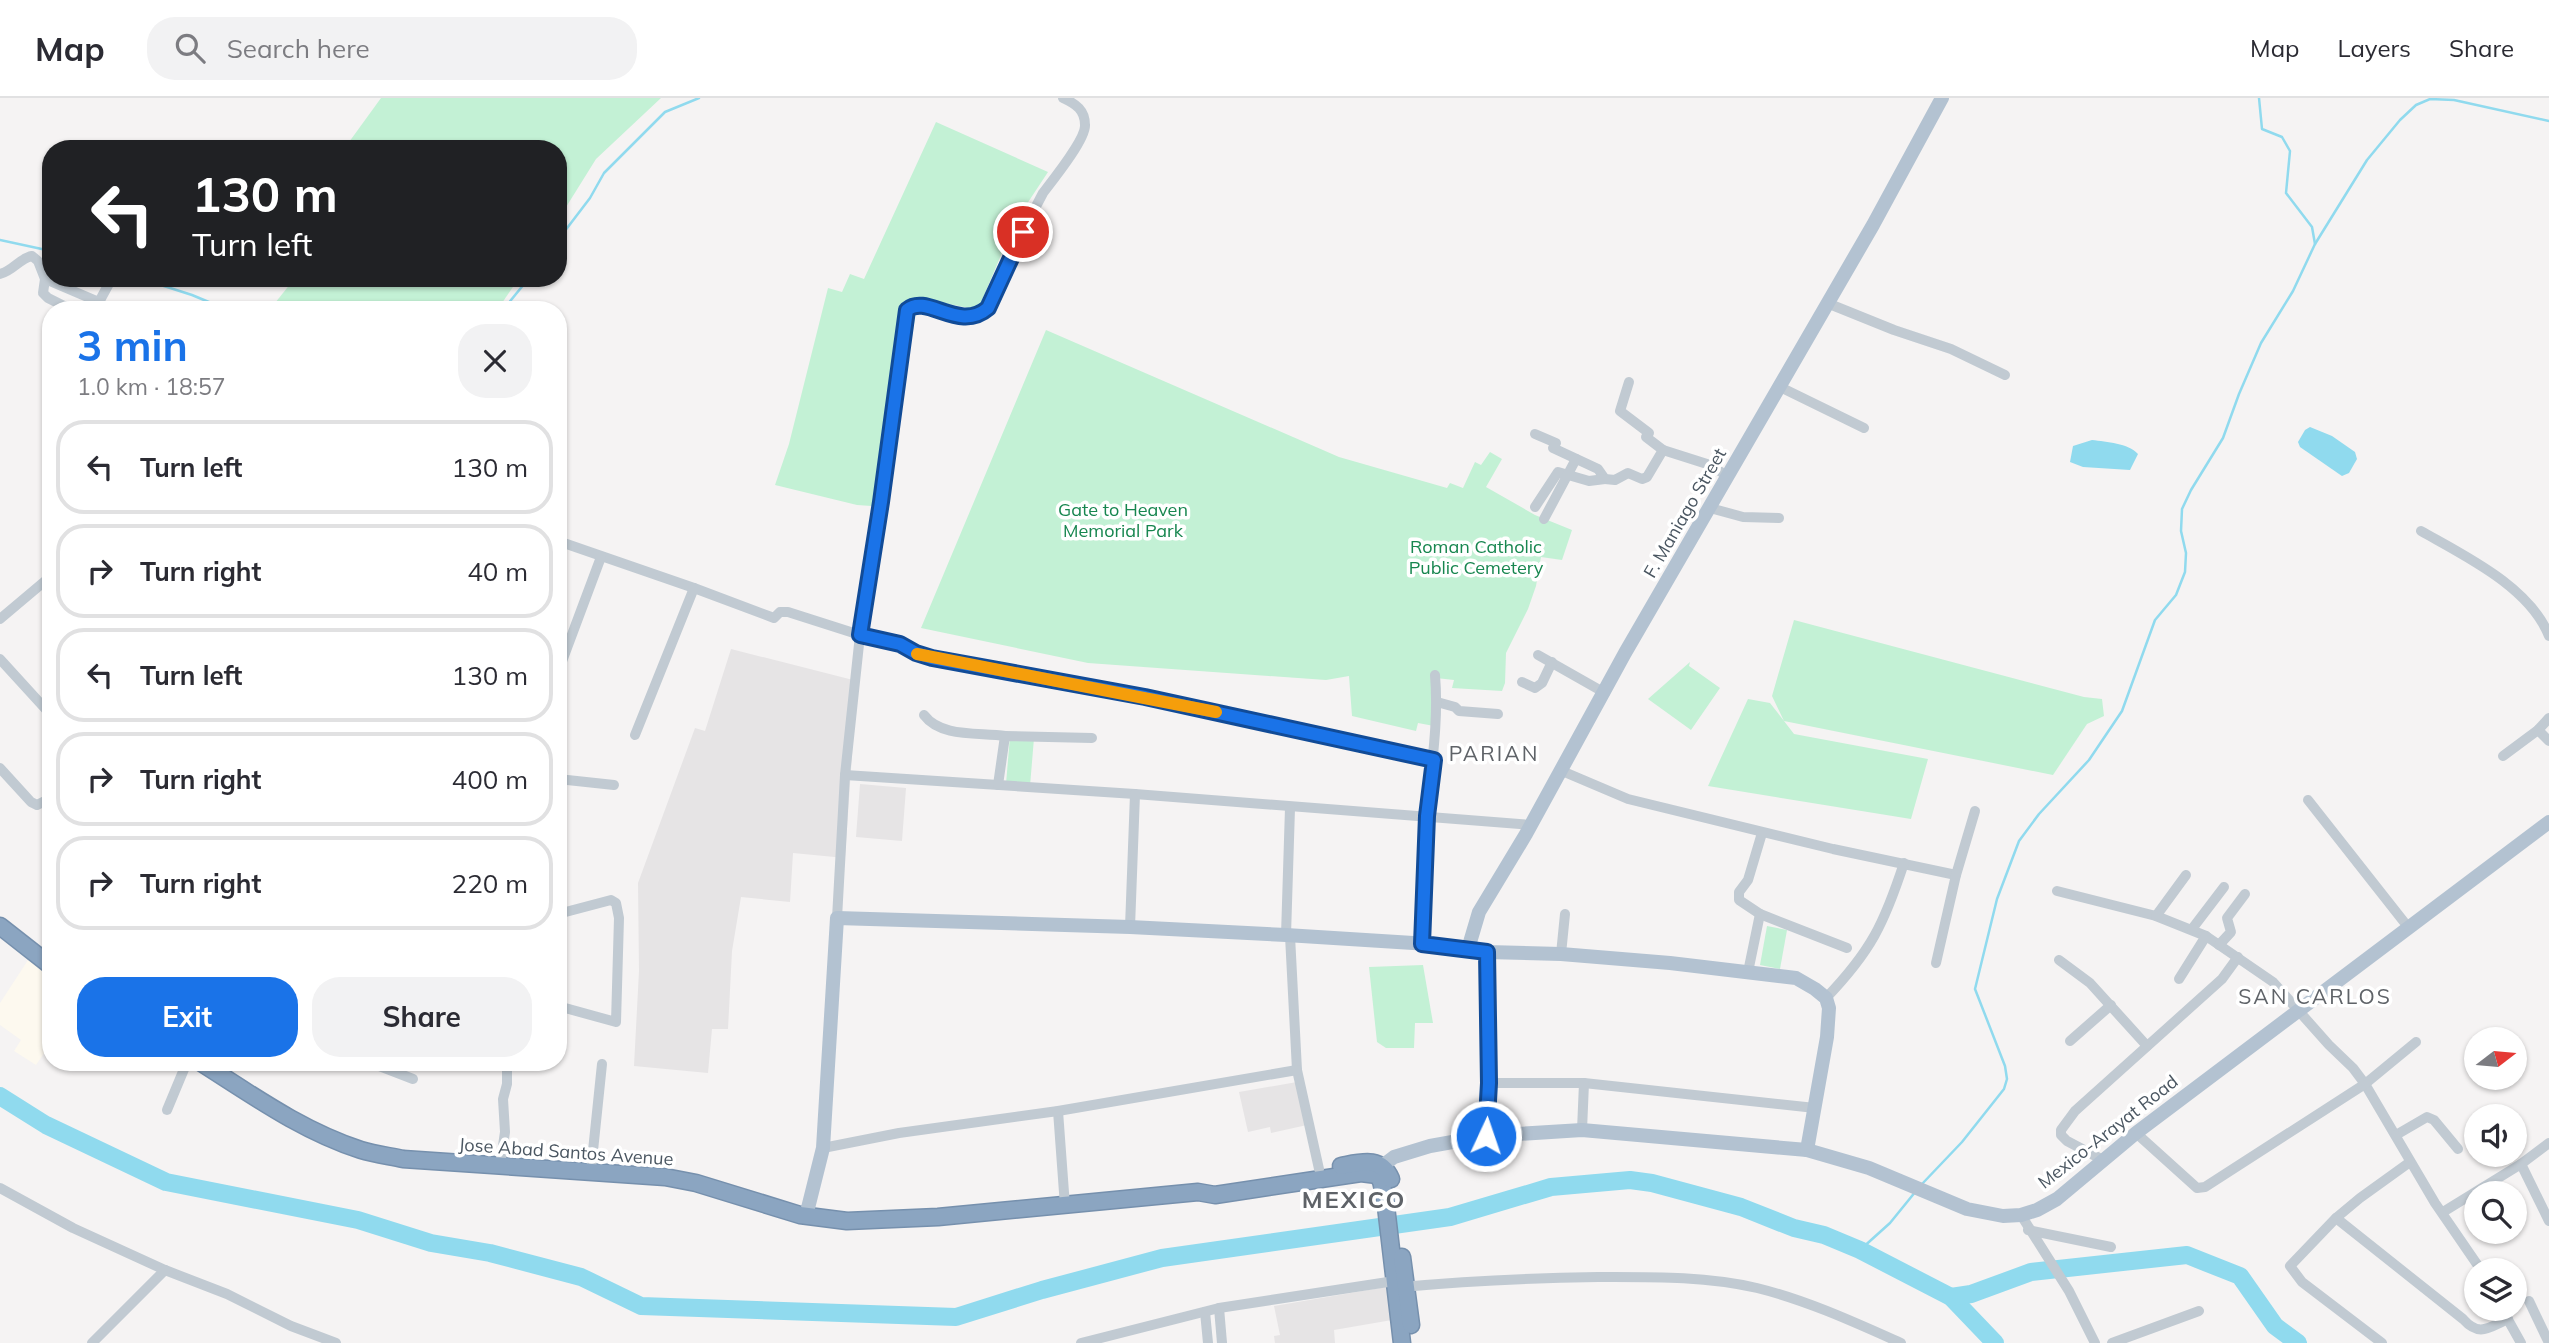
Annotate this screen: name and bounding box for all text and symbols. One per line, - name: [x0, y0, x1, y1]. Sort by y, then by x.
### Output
- search box: [147, 17, 637, 80]
- text: Map: [35, 28, 105, 69]
- icon: search: [171, 29, 209, 67]
- text: Search here: [227, 32, 370, 65]
- text: Map: [2250, 33, 2299, 63]
- text: Layers: [2337, 33, 2411, 63]
- text: Share: [2449, 33, 2514, 63]
- text: 130 m: [192, 163, 338, 224]
- icon: left: [77, 168, 168, 259]
- pin: [993, 202, 1053, 262]
- icon: arrive: [1004, 213, 1042, 251]
- text: Turn left: [192, 224, 312, 264]
- text: 3 min: [77, 319, 188, 372]
- button: close: [458, 324, 532, 398]
- text: 1.0 km · 18:57: [77, 372, 226, 401]
- street label: F. Maniago Street: [1638, 444, 1731, 582]
- icon: left: [81, 448, 119, 486]
- text: Turn left: [140, 451, 242, 484]
- text: 130 m: [452, 451, 528, 484]
- park label: Gate to Heaven Memorial Park: [1058, 498, 1188, 542]
- park label: Roman Catholic Public Cemetery: [1409, 535, 1544, 579]
- icon: right: [81, 552, 119, 590]
- text: Turn right: [140, 555, 261, 588]
- text: 40 m: [467, 555, 528, 588]
- icon: left: [81, 656, 119, 694]
- text: Turn left: [140, 659, 242, 692]
- text: 130 m: [452, 659, 528, 692]
- district label: PARIAN: [1449, 740, 1539, 766]
- icon: right: [81, 760, 119, 798]
- text: Turn right: [140, 763, 261, 796]
- text: 400 m: [452, 763, 528, 796]
- icon: right: [81, 864, 119, 902]
- text: Turn right: [140, 867, 261, 900]
- text: 220 m: [452, 867, 528, 900]
- button: Exit: [77, 977, 298, 1057]
- button: Share: [312, 977, 532, 1057]
- district label: SAN CARLOS: [2238, 983, 2392, 1009]
- north arrow: [2464, 1027, 2527, 1090]
- map controls: [2464, 1027, 2527, 1321]
- street label: Mexico-Arayat Road: [2033, 1070, 2182, 1193]
- position arrow: [1449, 1099, 1523, 1173]
- button: sound: [2464, 1104, 2527, 1167]
- street label: Jose Abad Santos Avenue: [458, 1133, 674, 1170]
- button: search: [2464, 1181, 2527, 1244]
- district label: MEXICO: [1302, 1184, 1406, 1214]
- button: layers: [2464, 1258, 2527, 1321]

